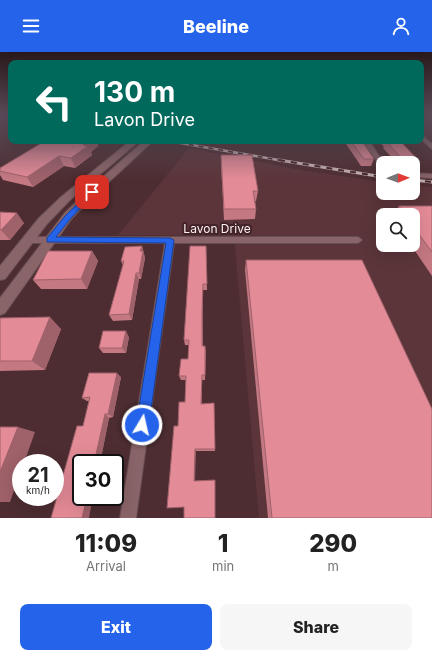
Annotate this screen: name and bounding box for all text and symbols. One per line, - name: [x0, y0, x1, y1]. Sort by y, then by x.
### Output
- icon: menu: [20, 15, 42, 37]
- icon: person: [390, 15, 412, 37]
- text: Beeline: [183, 16, 249, 37]
- text: 130 m: [94, 75, 175, 109]
- icon: left: [28, 76, 80, 128]
- text: Lavon Drive: [94, 109, 195, 130]
- north arrow: [376, 156, 420, 200]
- map controls: [376, 156, 420, 252]
- pin: [75, 175, 109, 209]
- icon: arrive: [81, 181, 103, 203]
- button: search: [376, 208, 420, 252]
- street label: Lavon Drive: [183, 221, 251, 236]
- position arrow: [121, 404, 163, 446]
- speed limit sign: 30: [72, 454, 124, 506]
- text: 21: [27, 463, 49, 487]
- text: km/h: [26, 484, 50, 496]
- text: 11:09: [75, 529, 137, 558]
- text: 1: [218, 529, 228, 558]
- text: 290: [309, 529, 357, 558]
- text: Arrival: [86, 558, 126, 574]
- text: min: [212, 558, 234, 574]
- text: m: [327, 558, 339, 574]
- button: Exit: [20, 604, 212, 650]
- button: Share: [220, 604, 412, 650]

